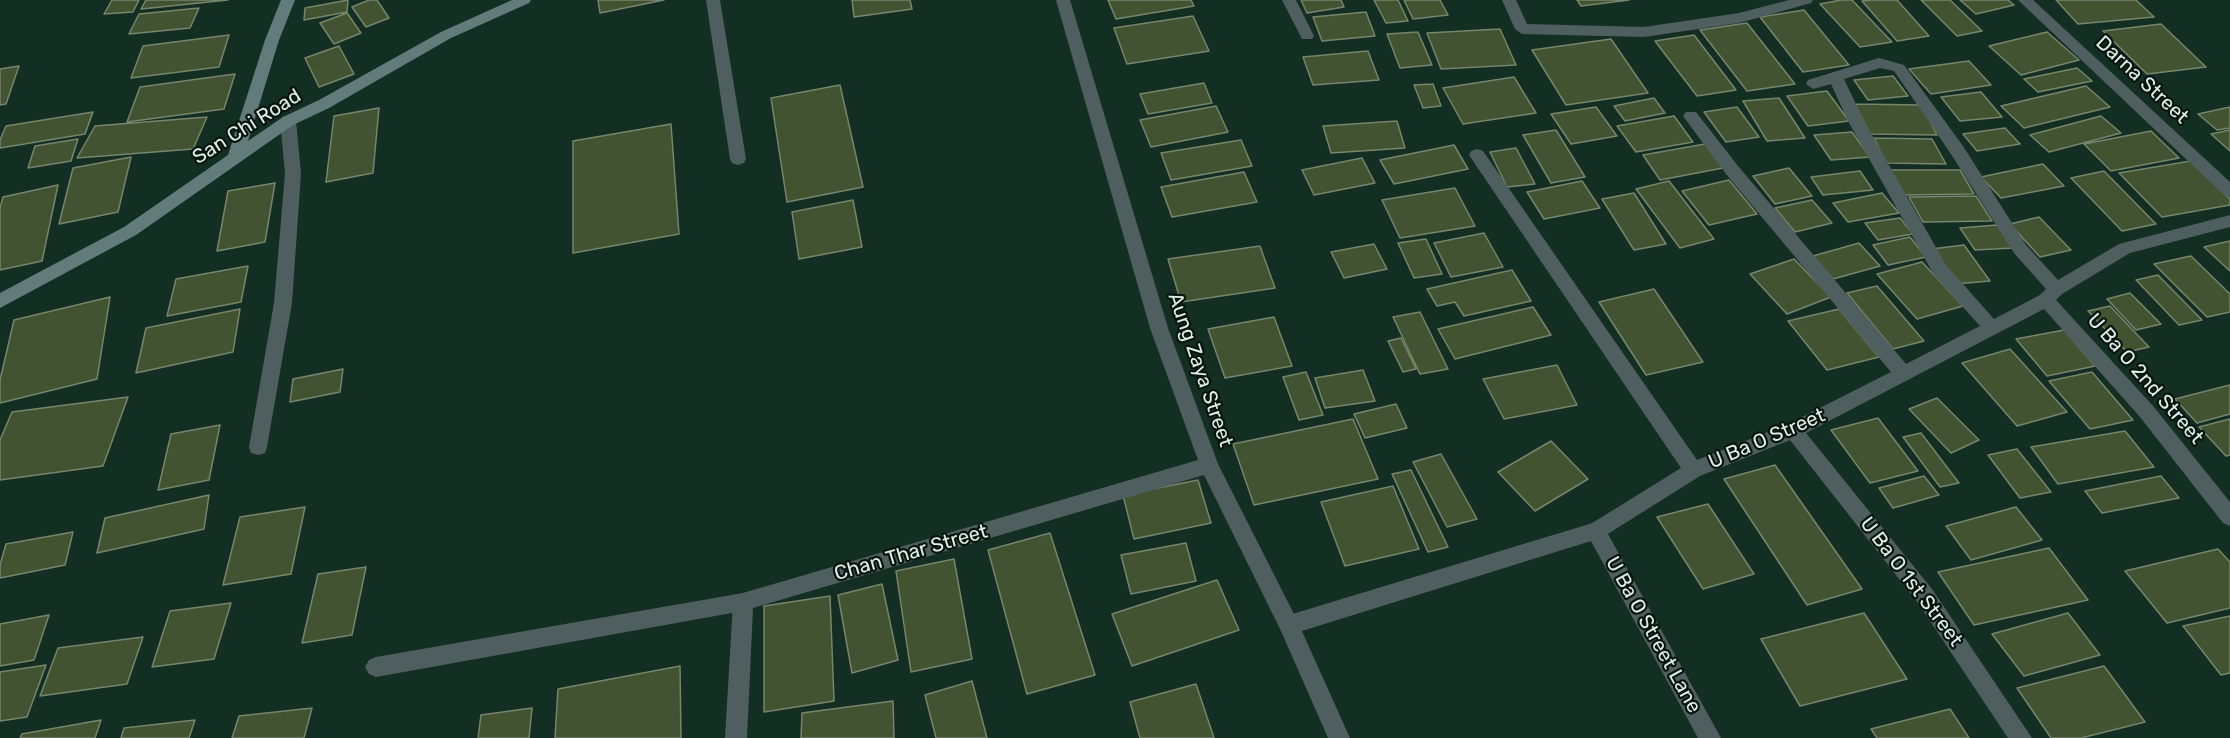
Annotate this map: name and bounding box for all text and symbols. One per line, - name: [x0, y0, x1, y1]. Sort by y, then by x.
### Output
- street label: Darna Street: [2091, 31, 2193, 129]
- street label: San Chi Road: [188, 84, 306, 170]
- street label: Aung Zaya Street: [1162, 290, 1238, 450]
- street label: U Ba O 2nd Street: [2082, 309, 2208, 449]
- street label: U Ba O Street: [1705, 404, 1829, 474]
- street label: U Ba O 1st Street: [1854, 513, 1968, 651]
- street label: Chan Thar Street: [832, 520, 990, 586]
- street label: U Ba O Street Lane: [1600, 553, 1706, 717]

